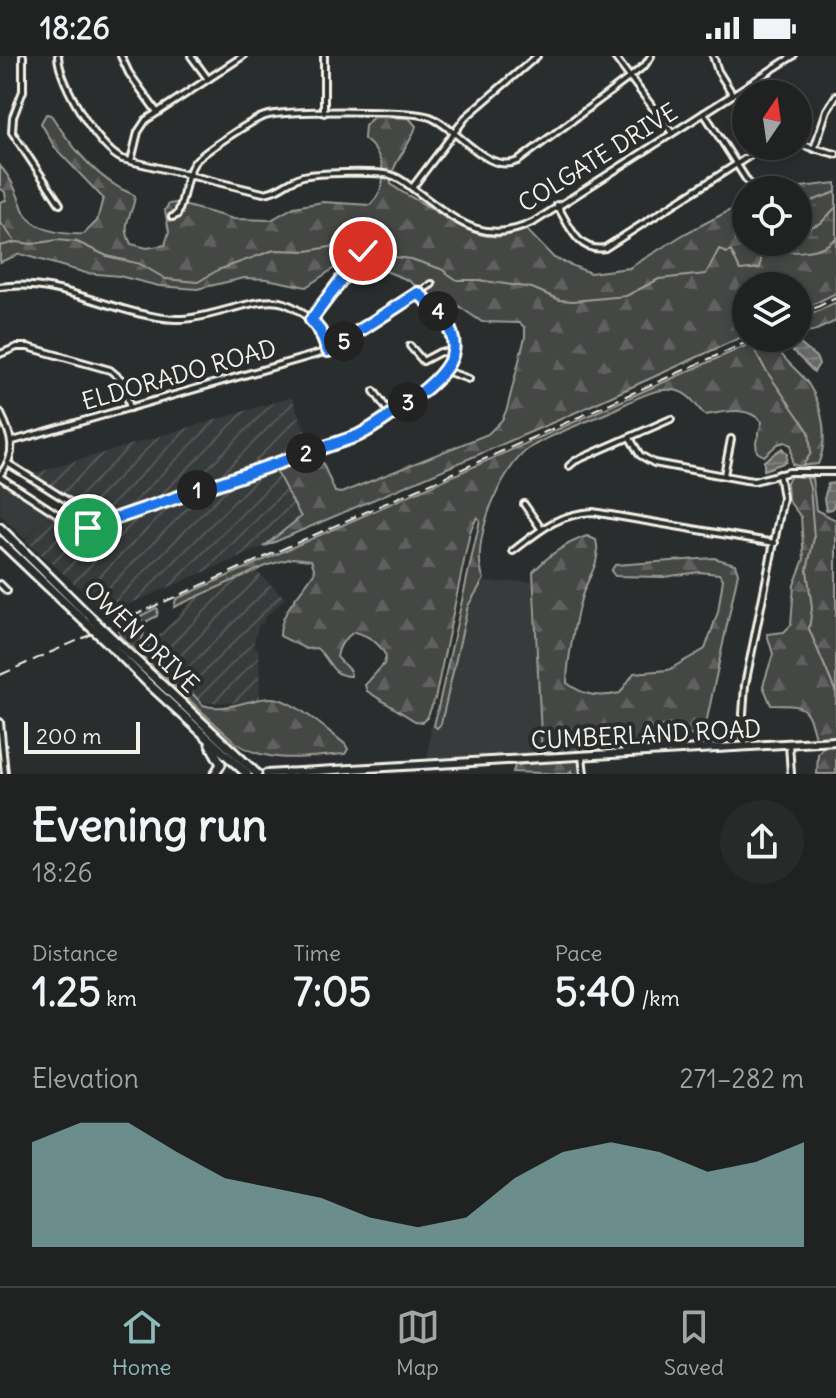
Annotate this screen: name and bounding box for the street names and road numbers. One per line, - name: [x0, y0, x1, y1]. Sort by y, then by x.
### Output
- street label: COLGATE DRIVE: [512, 96, 683, 218]
- street label: ELDORADO ROAD: [78, 332, 279, 416]
- street label: OWEN DRIVE: [78, 574, 206, 699]
- street label: CUMBERLAND ROAD: [530, 713, 762, 755]

